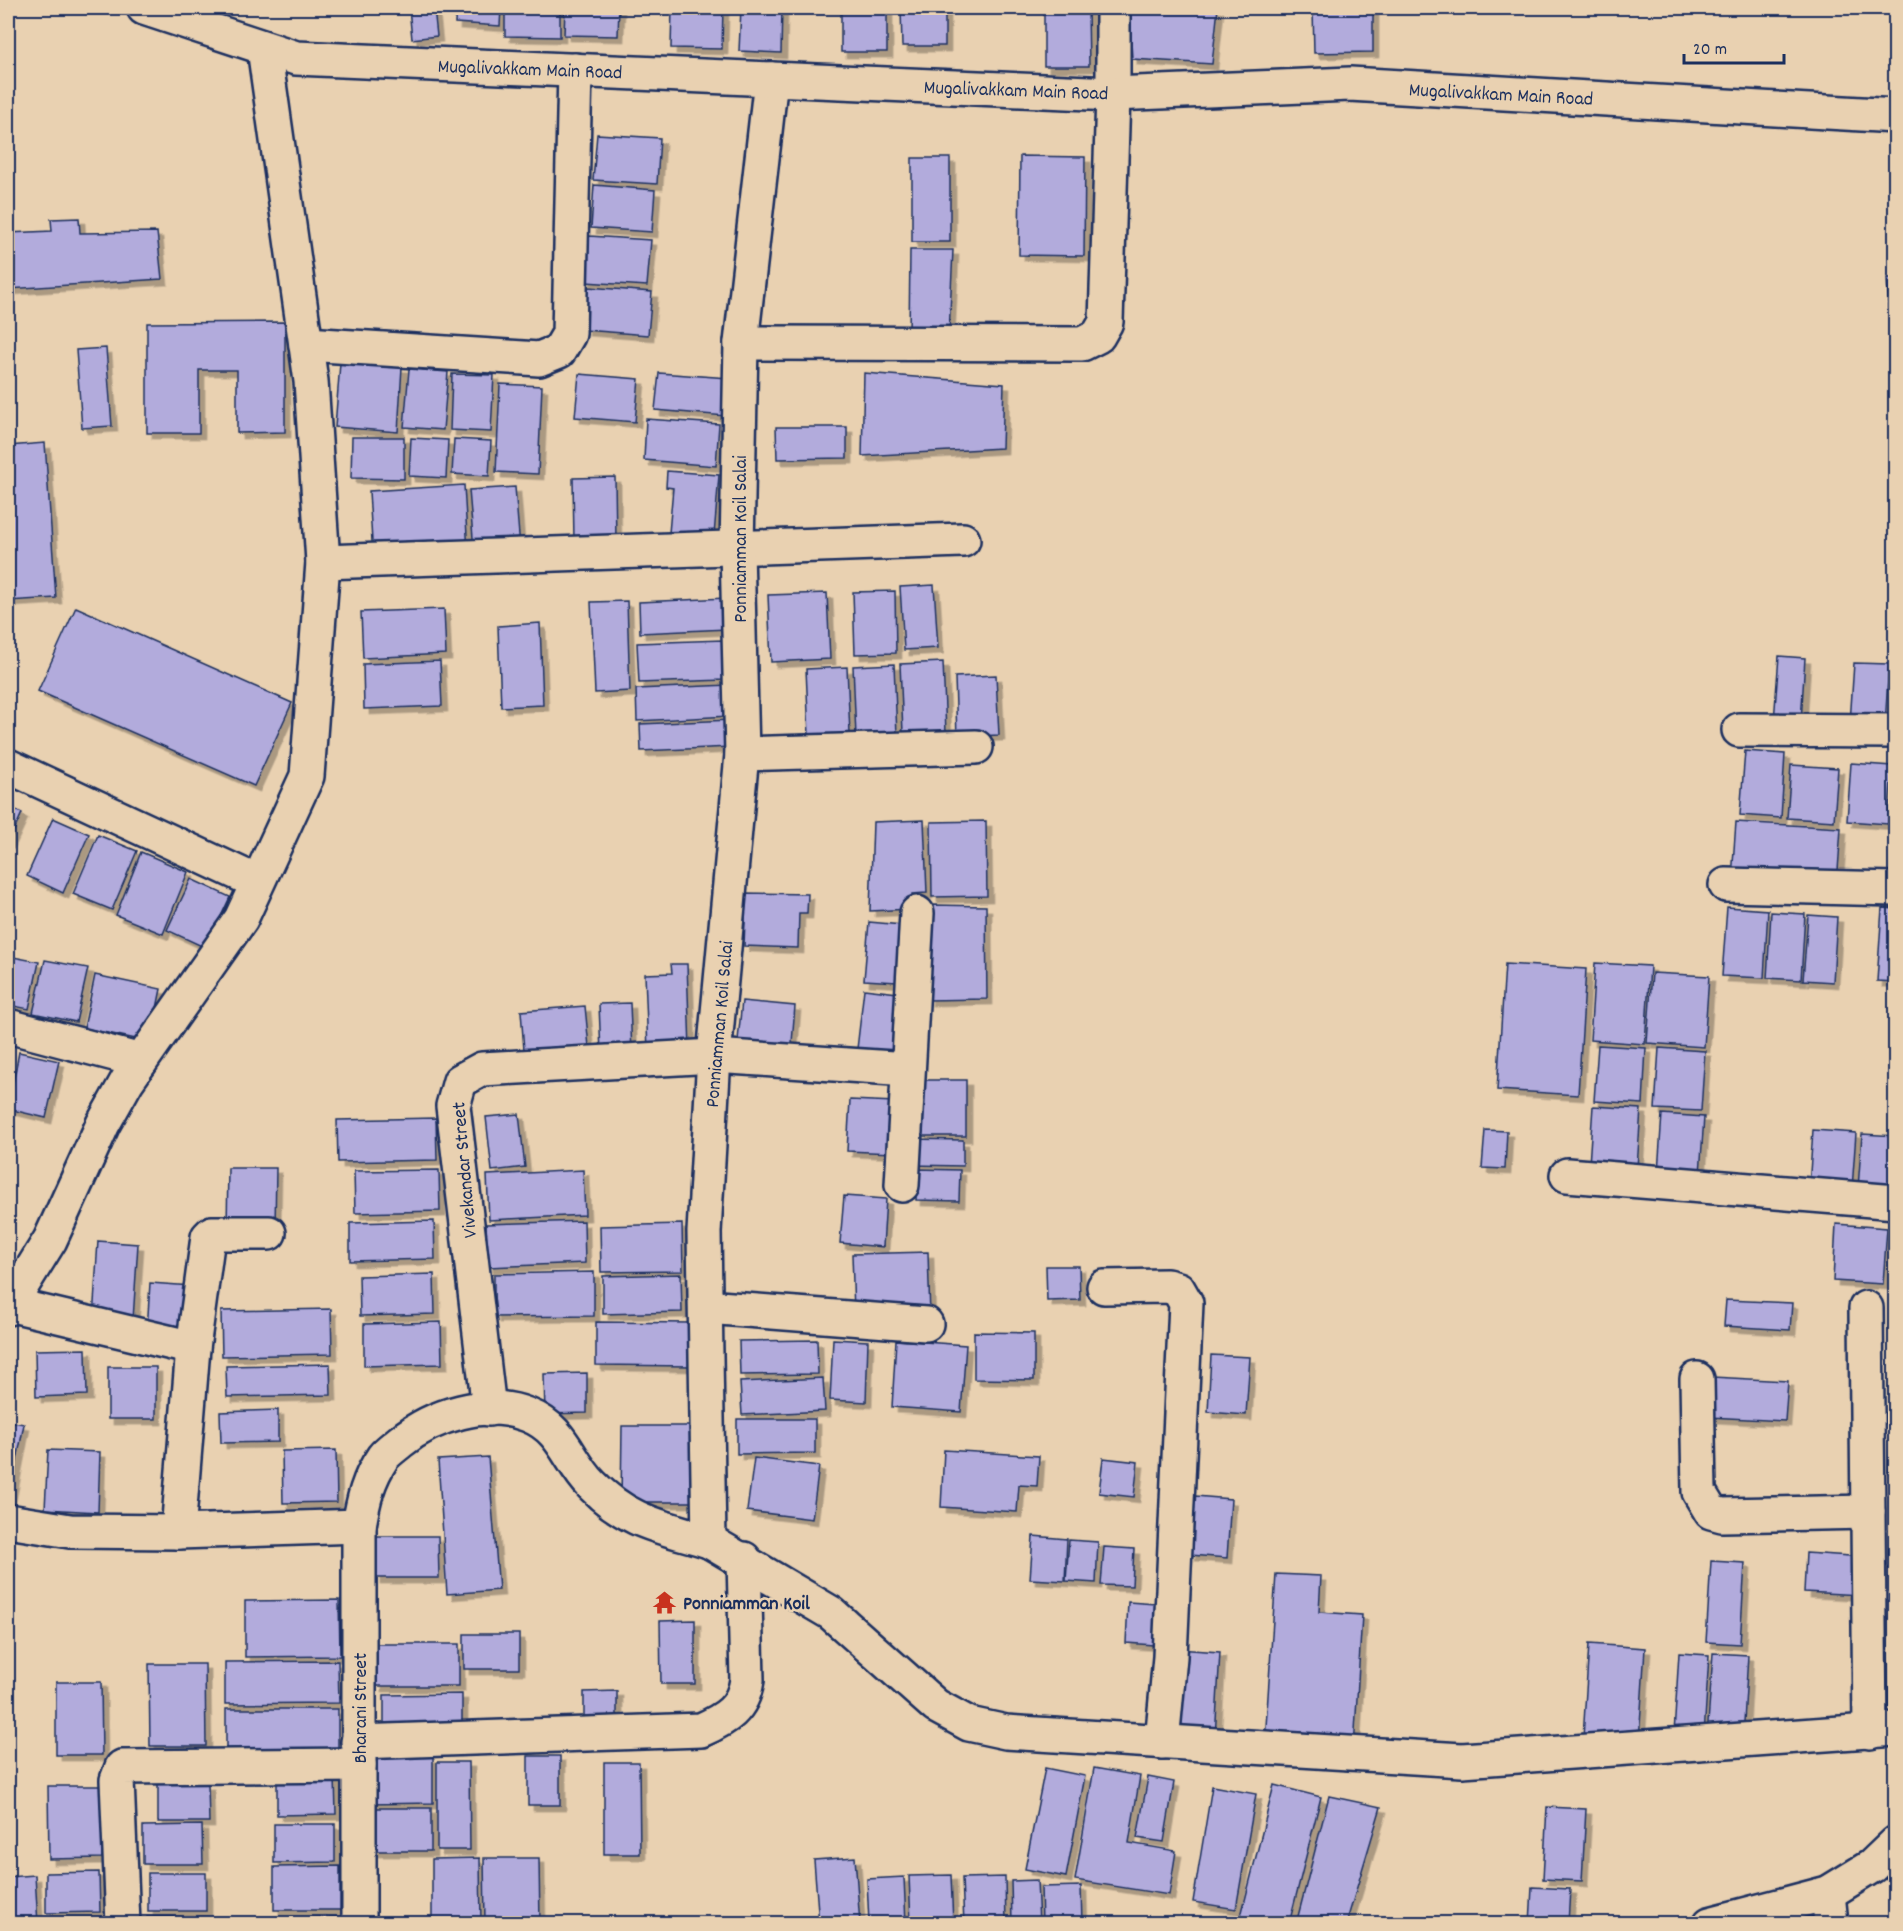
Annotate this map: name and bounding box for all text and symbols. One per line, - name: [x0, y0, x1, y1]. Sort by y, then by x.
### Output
- scale bar: [1684, 27, 1784, 65]
- text: 20 m: [1693, 38, 1727, 63]
- street label: Mugalivakkam Main Road: [437, 54, 623, 88]
- street label: Mugalivakkam Main Road: [923, 75, 1109, 109]
- street label: Mugalivakkam Main Road: [1408, 77, 1594, 115]
- street label: Ponniamman Koil Salai: [728, 455, 756, 623]
- street label: Ponniamman Koil Salai: [700, 939, 742, 1109]
- street label: Vivekandar Street: [446, 1100, 486, 1239]
- temple icon: Ponniamman Koil: [652, 1589, 678, 1615]
- place label: Ponniamman Koil: [683, 1591, 810, 1619]
- street label: Bharani Street: [348, 1653, 376, 1763]

